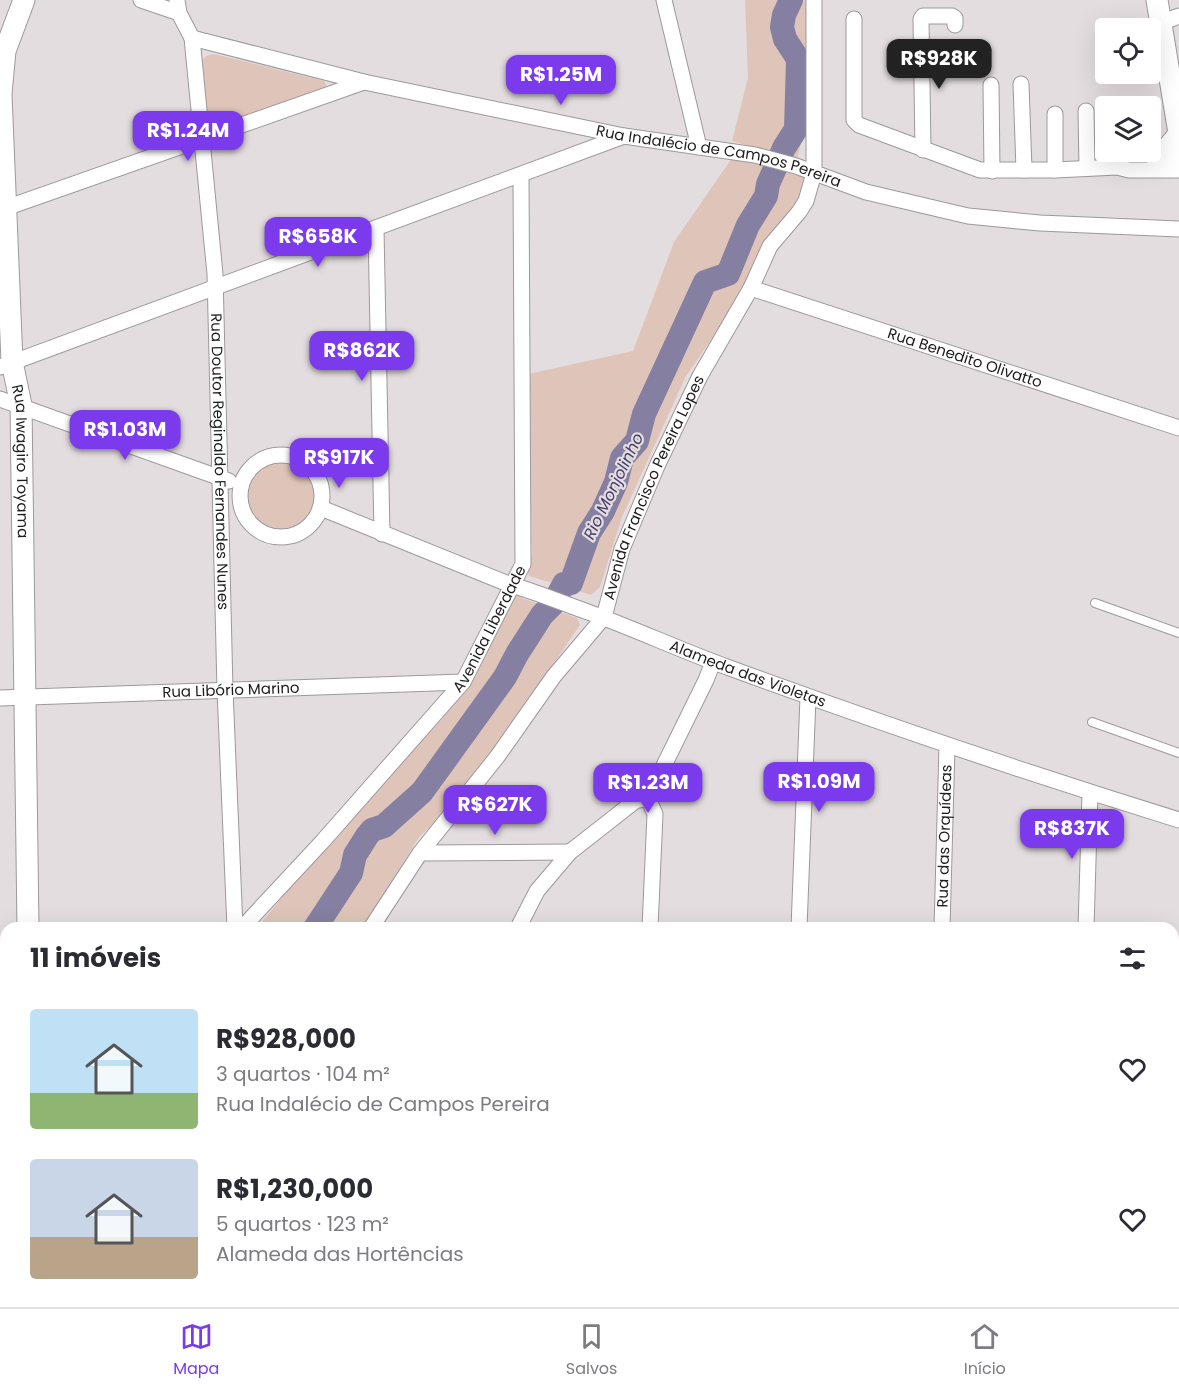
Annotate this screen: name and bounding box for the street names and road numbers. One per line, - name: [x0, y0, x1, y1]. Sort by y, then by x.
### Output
- street label: Rua Indalécio de Campos Pereira: [594, 119, 844, 192]
- street label: Rua Doutor Reginaldo Fernandes Nunes: [206, 313, 234, 610]
- street label: Rua Benedito Olivatto: [885, 322, 1045, 393]
- street label: Avenida Francisco Pereira Lopes: [598, 371, 709, 602]
- street label: Rua Iwagiro Toyama: [7, 382, 34, 538]
- street label: Avenida Liberdade: [448, 562, 531, 697]
- street label: Alameda das Violetas: [667, 635, 829, 712]
- street label: Rua Libório Marino: [162, 677, 300, 702]
- street label: Rua das Orquídeas: [932, 764, 956, 908]

